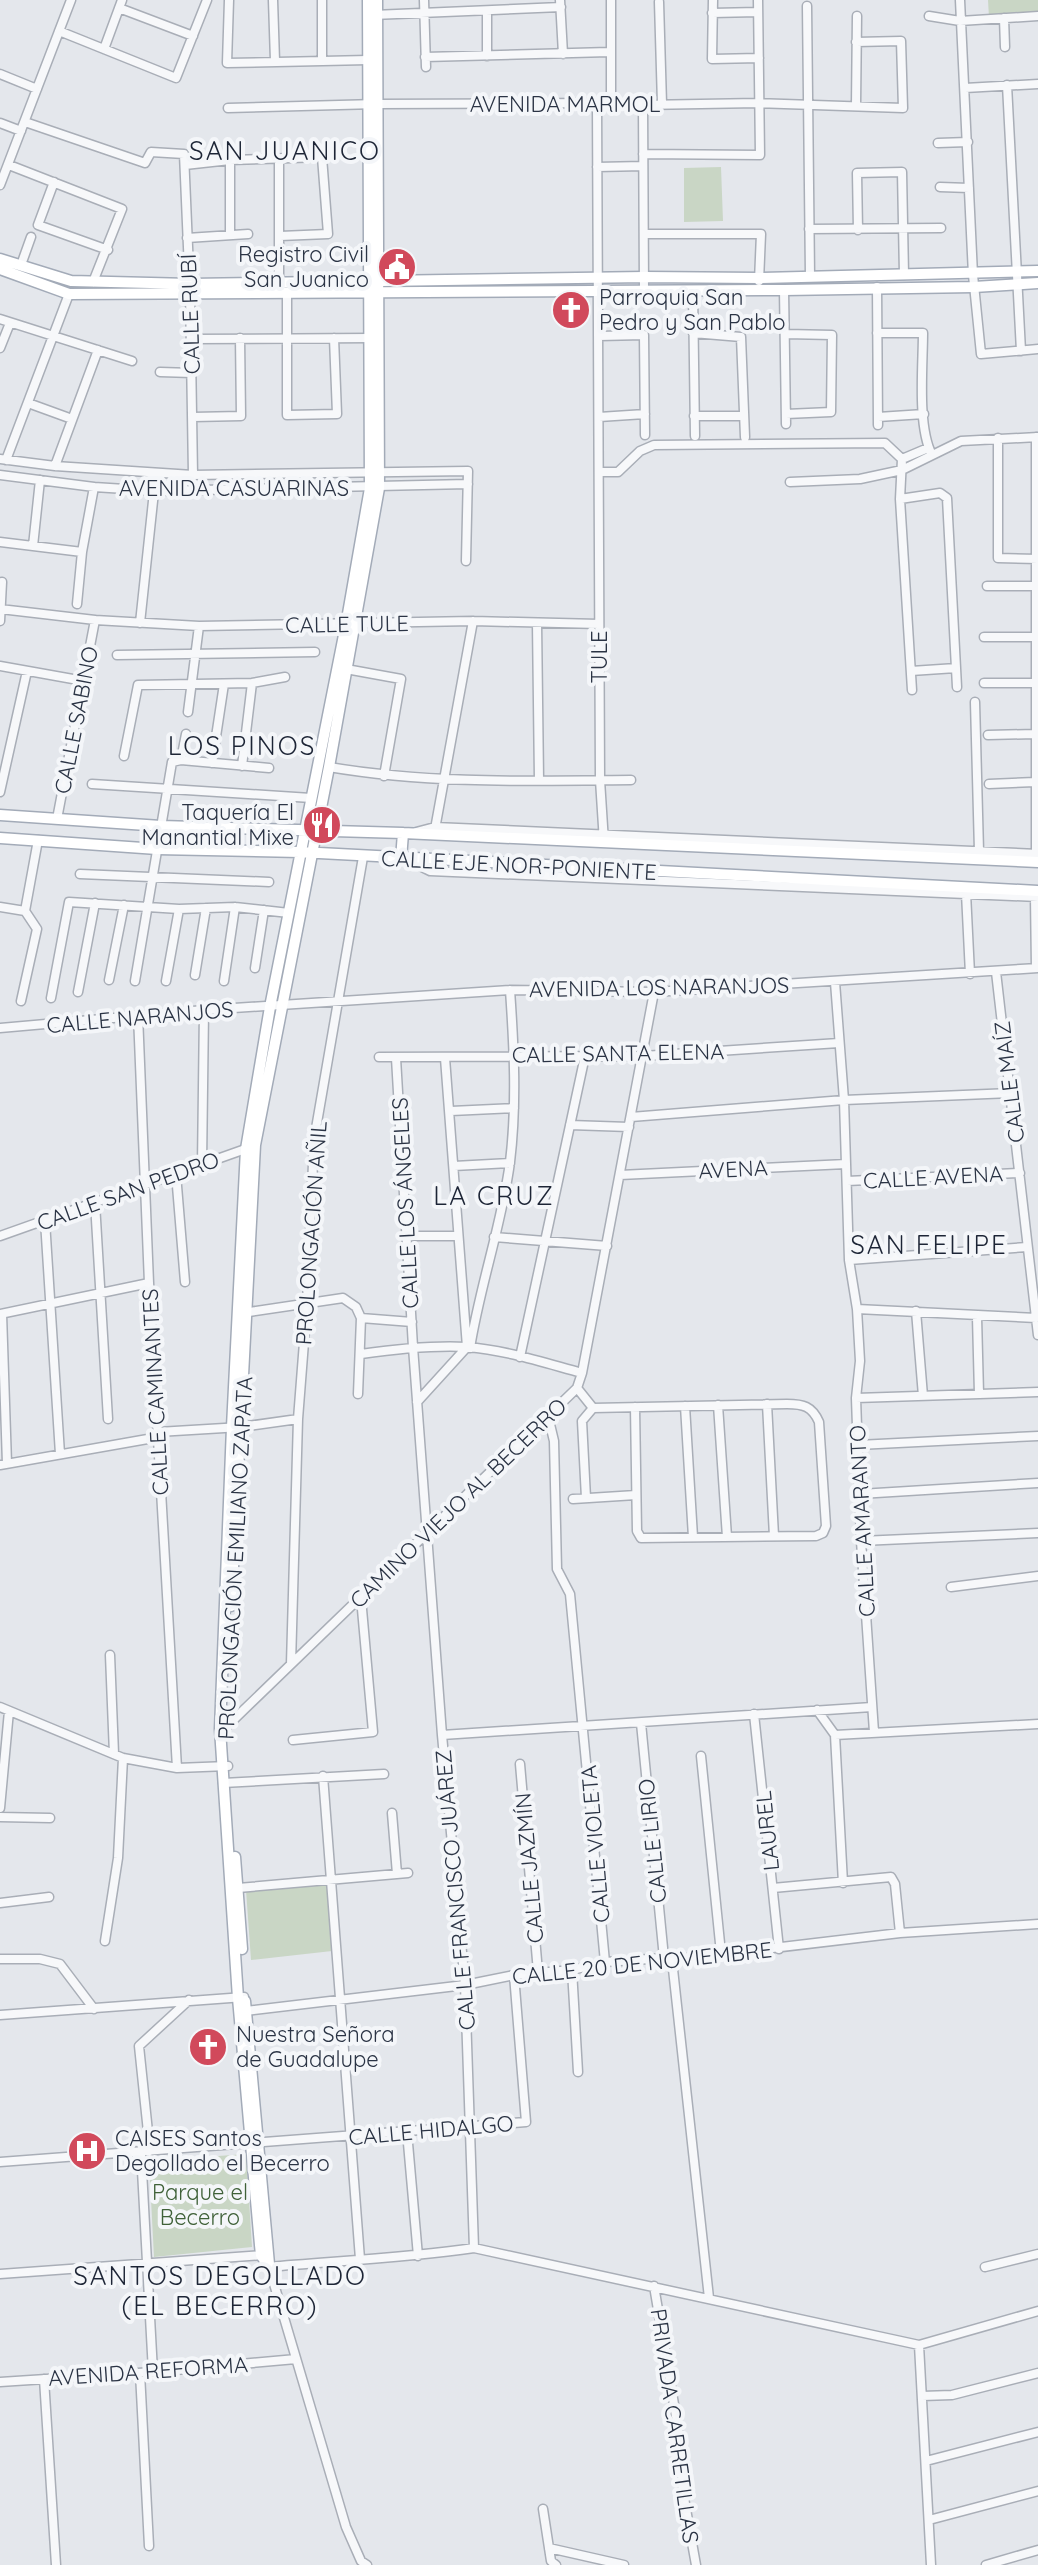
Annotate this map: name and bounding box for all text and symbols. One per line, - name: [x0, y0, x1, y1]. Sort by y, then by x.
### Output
- street label: AVENIDA MARMOL: [470, 90, 661, 118]
- district label: SAN JUANICO: [189, 134, 381, 167]
- place label: Registro Civil San Juanico: [238, 240, 369, 293]
- public building icon: Registro Civil San Juanico: [376, 246, 418, 288]
- street label: CALLE RUBÍ: [174, 253, 206, 375]
- place label: Parroquia San Pedro y San Pablo: [599, 283, 786, 336]
- church icon: Parroquia San Pedro y San Pablo: [550, 289, 592, 331]
- street label: AVENIDA CASUARINAS: [119, 474, 349, 502]
- street label: CALLE TULE: [285, 609, 409, 639]
- street label: TULE: [585, 630, 613, 684]
- street label: CALLE SABINO: [48, 644, 104, 796]
- district label: LOS PINOS: [168, 729, 316, 762]
- place label: Taquería El Manantial Mixe: [141, 798, 294, 851]
- restaurant icon: Taquería El Manantial Mixe: [301, 804, 343, 846]
- street label: CALLE EJE NOR-PONIENTE: [381, 844, 657, 886]
- street label: AVENIDA LOS NARANJOS: [528, 971, 790, 1003]
- street label: CALLE NARANJOS: [45, 995, 235, 1039]
- street label: CALLE MAÍZ: [988, 1019, 1030, 1145]
- street label: CALLE SANTA ELENA: [512, 1037, 724, 1069]
- street label: CALLE LOS ÁNGELES: [385, 1096, 425, 1310]
- street label: PROLONGACIÓN AÑIL: [289, 1120, 333, 1346]
- street label: CALLE SAN PEDRO: [33, 1145, 223, 1237]
- street label: AVENA: [698, 1153, 768, 1185]
- street label: CALLE AVENA: [862, 1159, 1004, 1195]
- district label: LA CRUZ: [433, 1179, 555, 1212]
- district label: SAN FELIPE: [850, 1228, 1008, 1261]
- street label: CALLE CAMINANTES: [136, 1288, 174, 1496]
- street label: PROLONGACIÓN EMILIANO ZAPATA: [212, 1376, 258, 1740]
- street label: CAMINO VIEJO AL BECERRO: [344, 1392, 572, 1614]
- street label: CALLE AMARANTO: [843, 1424, 881, 1618]
- street label: CALLE FRANCISCO JUÁREZ: [429, 1749, 481, 2031]
- street label: CALLE VIOLETA: [574, 1764, 616, 1924]
- street label: CALLE LIRIO: [632, 1777, 672, 1905]
- street label: LAUREL: [749, 1789, 785, 1872]
- street label: CALLE JAZMÍN: [508, 1792, 550, 1944]
- street label: CALLE 20 DE NOVIEMBRE: [511, 1935, 773, 1991]
- place label: Nuestra Señora de Guadalupe: [236, 2020, 395, 2073]
- church icon: Nuestra Señora de Guadalupe: [187, 2026, 229, 2068]
- street label: CALLE HIDALGO: [347, 2109, 515, 2151]
- place label: CAISES Santos Degollado el Becerro: [115, 2124, 330, 2177]
- hospital icon: CAISES Santos Degollado el Becerro: [66, 2130, 108, 2172]
- park label: Parque el Becerro: [152, 2178, 248, 2231]
- district label: SANTOS DEGOLLADO (EL BECERRO): [73, 2259, 367, 2322]
- street label: PRIVADA CARRETILLAS: [645, 2307, 705, 2545]
- street label: AVENIDA REFORMA: [47, 2350, 249, 2392]

